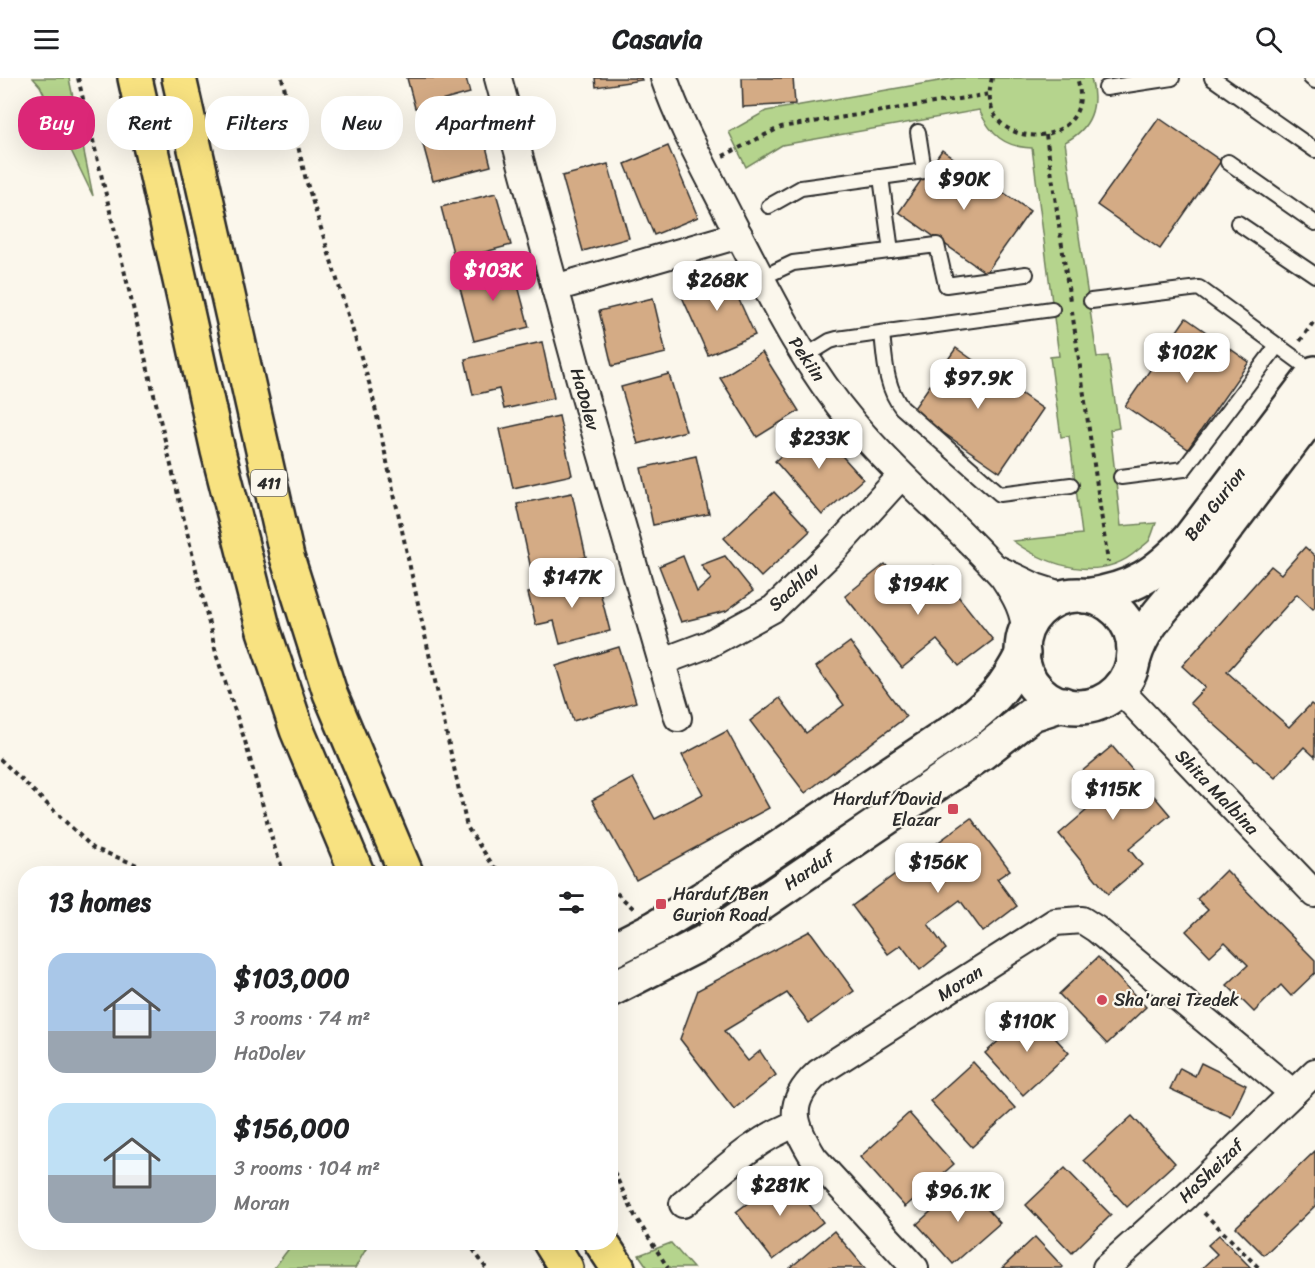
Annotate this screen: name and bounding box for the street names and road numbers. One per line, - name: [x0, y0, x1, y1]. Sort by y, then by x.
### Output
- street label: Pekiin: [780, 330, 834, 389]
- street label: HaDolev: [561, 364, 609, 435]
- street label: Ben Gurion: [1176, 460, 1255, 548]
- road number: 411: [251, 470, 287, 496]
- street label: Sachlav: [761, 554, 829, 619]
- street label: Shita Malbina: [1167, 741, 1268, 844]
- street label: Harduf: [777, 840, 843, 899]
- street label: Moran: [930, 956, 990, 1010]
- street label: HaSheizaf: [1170, 1129, 1253, 1211]

